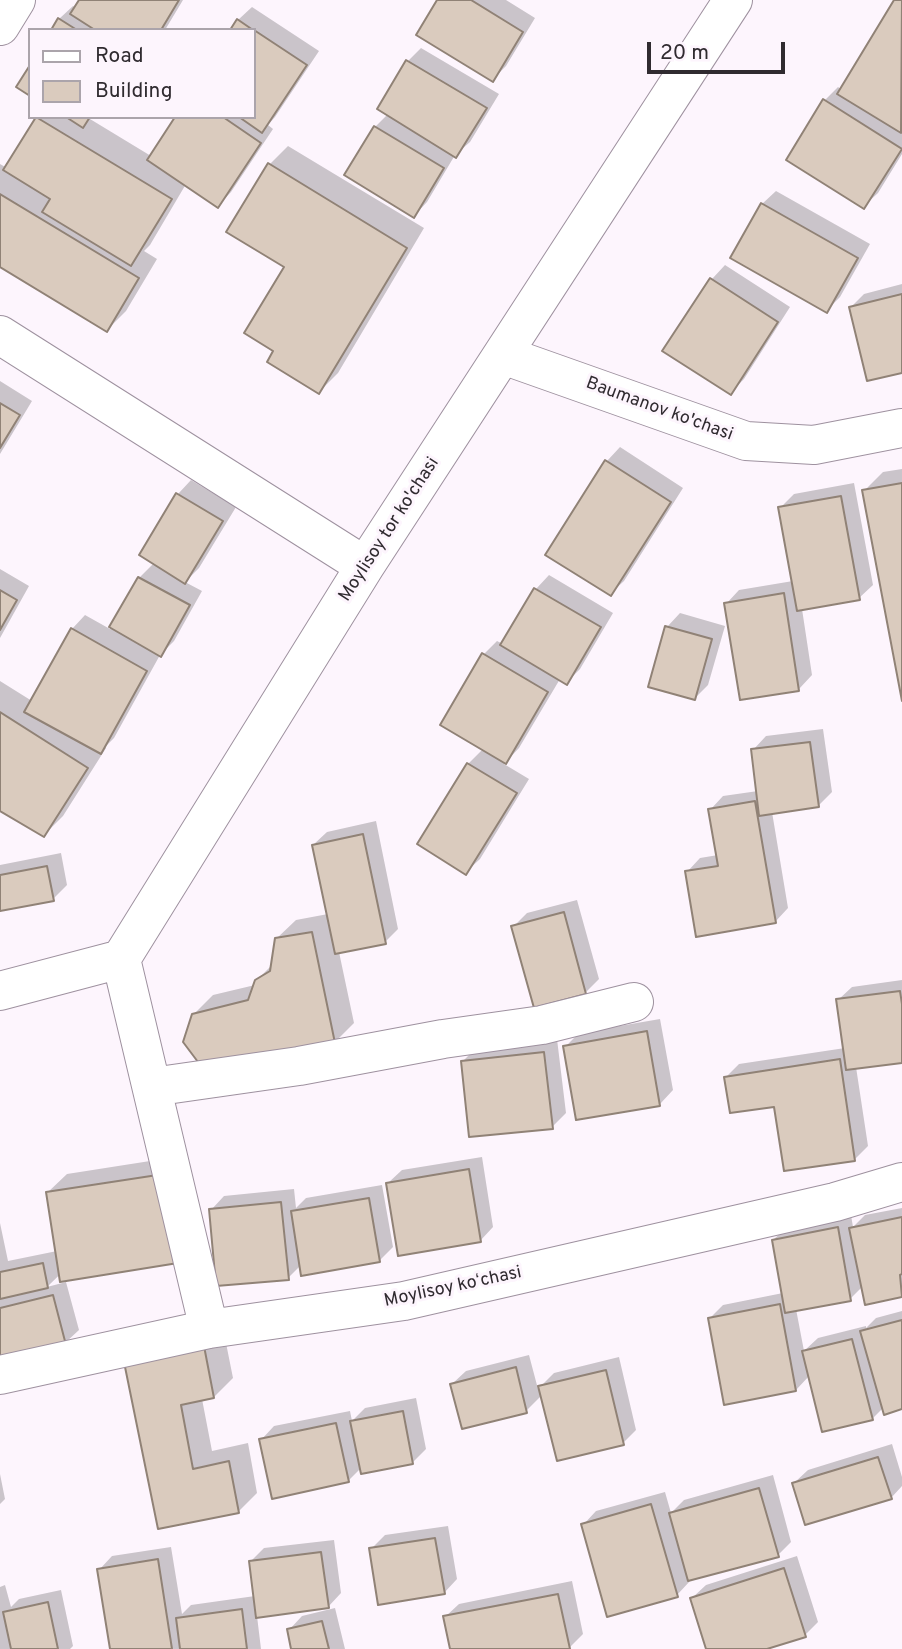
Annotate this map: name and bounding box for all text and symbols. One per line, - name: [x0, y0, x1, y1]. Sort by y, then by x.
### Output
- legend: [28, 28, 256, 119]
- scale bar: [650, 28, 788, 72]
- text: 20 m: [660, 40, 709, 67]
- text: Road: [95, 43, 144, 70]
- text: Building: [95, 78, 173, 105]
- street label: Baumanov ko'chasi: [582, 373, 736, 447]
- street label: Moylisoy tor ko'chasi: [335, 454, 445, 606]
- street label: Moylisoy koʻchasi: [382, 1263, 524, 1313]

